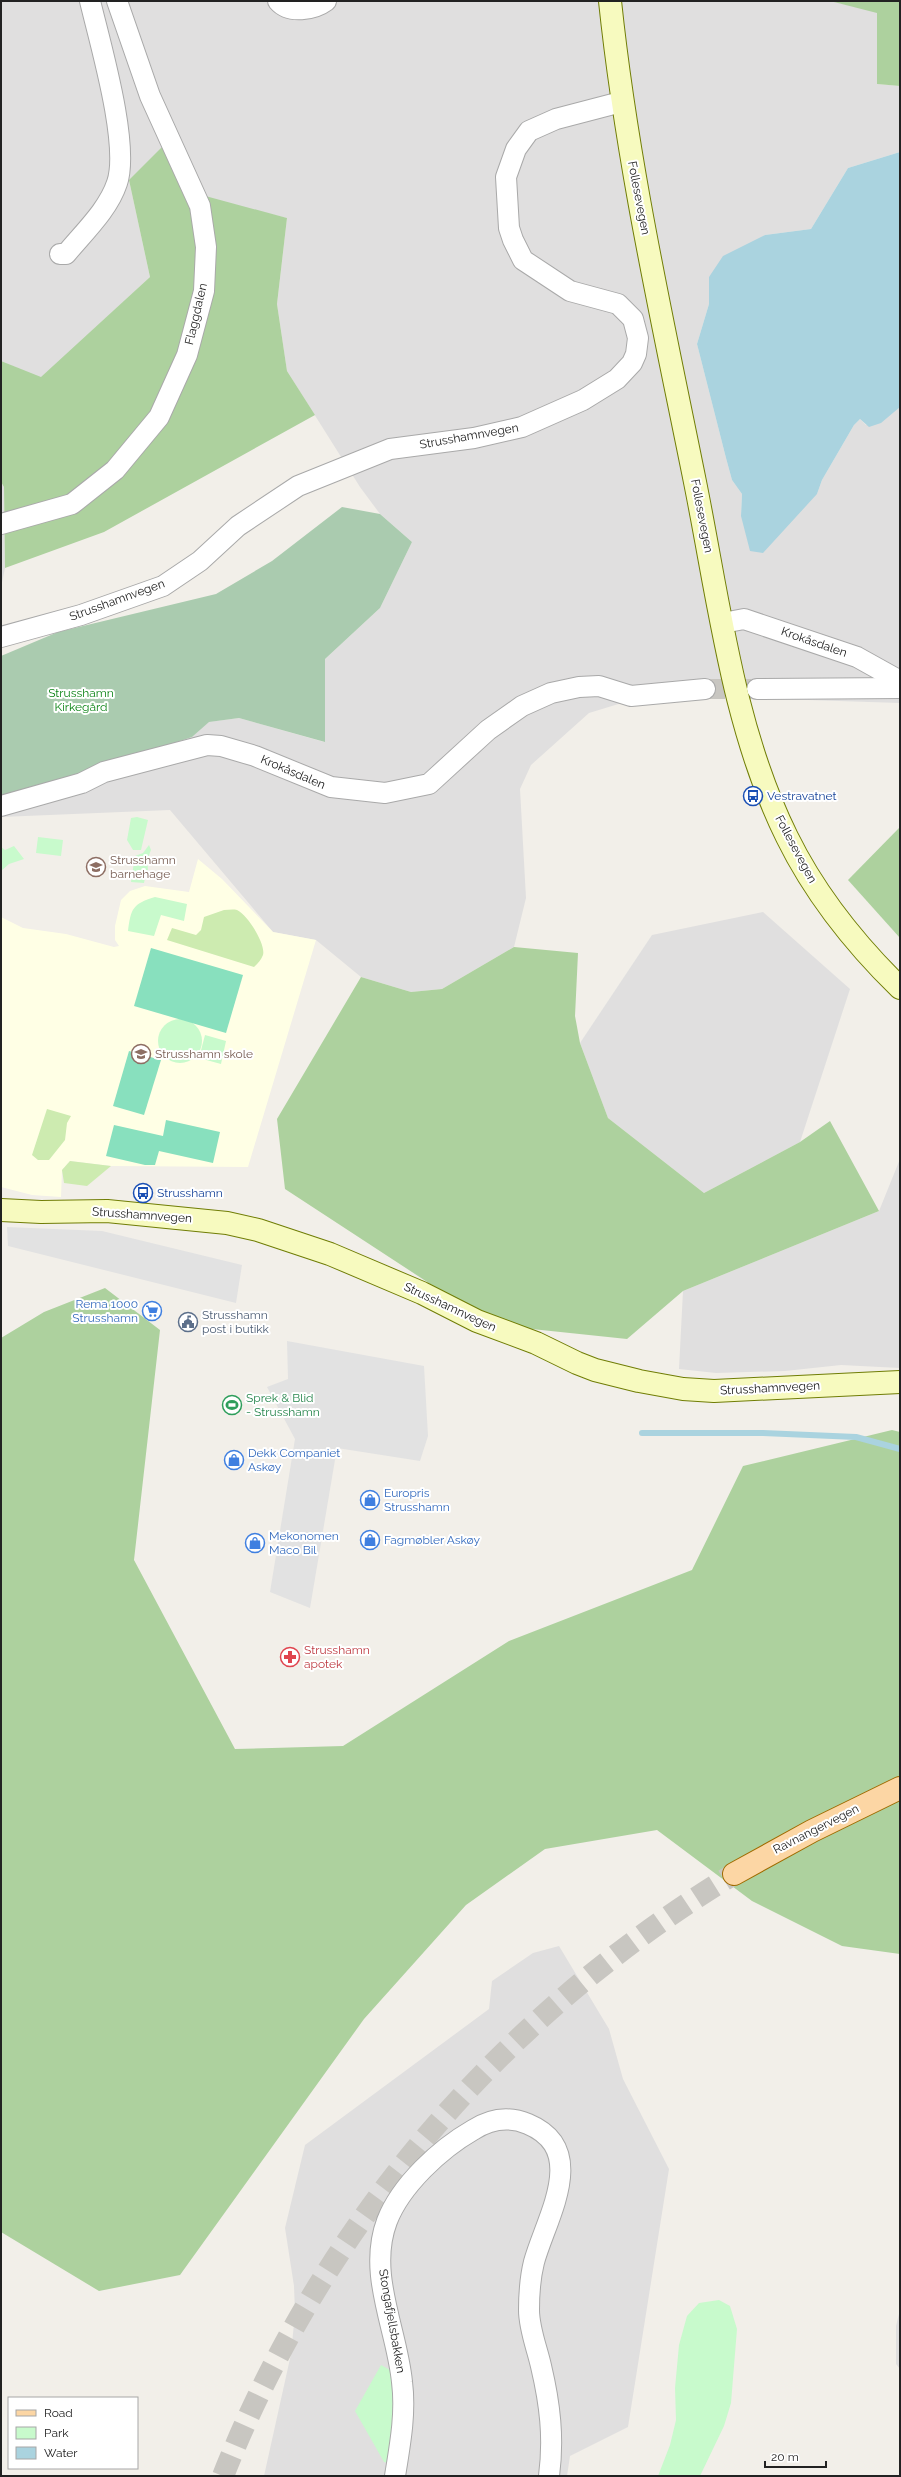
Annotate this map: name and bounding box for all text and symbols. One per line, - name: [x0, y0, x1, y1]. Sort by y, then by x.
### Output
- street label: Follesevegen: [625, 160, 653, 236]
- street label: Flaggdalen: [182, 282, 210, 346]
- street label: Strusshamnvegen: [418, 420, 520, 452]
- street label: Follesevegen: [688, 478, 716, 554]
- street label: Strusshamnvegen: [68, 576, 166, 624]
- street label: Krokåsdalen: [779, 624, 849, 660]
- park label: Strusshamn Kirkegård: [48, 686, 114, 714]
- street label: Krokåsdalen: [259, 752, 327, 792]
- bus stop icon: Vestravatnet: [742, 785, 764, 807]
- place label: Vestravatnet: [767, 789, 837, 803]
- street label: Follesevegen: [772, 813, 820, 885]
- place label: Strusshamn barnehage: [110, 853, 176, 881]
- school or university icon: Strusshamn barnehage: [85, 856, 107, 878]
- school or university icon: Strusshamn skole: [130, 1043, 152, 1065]
- place label: Strusshamn skole: [155, 1047, 253, 1061]
- bus stop icon: Strusshamn: [132, 1182, 154, 1204]
- place label: Strusshamn: [157, 1186, 223, 1200]
- street label: Strusshamnvegen: [92, 1205, 192, 1225]
- street label: Strusshamnvegen: [402, 1279, 498, 1335]
- place label: Rema 1000 Strusshamn: [72, 1297, 138, 1325]
- supermarket icon: Rema 1000 Strusshamn: [141, 1300, 163, 1322]
- place label: Strusshamn post i butikk: [202, 1308, 270, 1336]
- public building icon: Strusshamn post i butikk: [177, 1311, 199, 1333]
- street label: Strusshamnvegen: [720, 1378, 820, 1398]
- place label: Sprek & Blid - Strusshamn: [246, 1391, 320, 1419]
- sports icon: Sprek & Blid - Strusshamn: [221, 1394, 243, 1416]
- place label: Dekk Companiet Askøy: [248, 1446, 340, 1474]
- shop icon: Dekk Companiet Askøy: [223, 1449, 245, 1471]
- place label: Europris Strusshamn: [384, 1486, 450, 1514]
- shop icon: Europris Strusshamn: [359, 1489, 381, 1511]
- place label: Mekonomen Maco Bil: [269, 1529, 339, 1557]
- shop icon: Fagmøbler Askøy: [359, 1529, 381, 1551]
- shop icon: Mekonomen Maco Bil: [244, 1532, 266, 1554]
- place label: Fagmøbler Askøy: [384, 1533, 481, 1547]
- place label: Strusshamn apotek: [304, 1643, 370, 1671]
- pharmacy icon: Strusshamn apotek: [279, 1646, 301, 1668]
- street label: Ravnangervegen: [771, 1801, 861, 1857]
- street label: Stongafjellsbakken: [376, 2268, 408, 2374]
- legend: [8, 2397, 138, 2469]
- text: Road: [44, 2406, 73, 2420]
- text: Park: [44, 2426, 69, 2440]
- scale bar: [765, 2443, 826, 2469]
- text: Water: [44, 2446, 78, 2460]
- text: 20 m: [771, 2450, 799, 2464]

